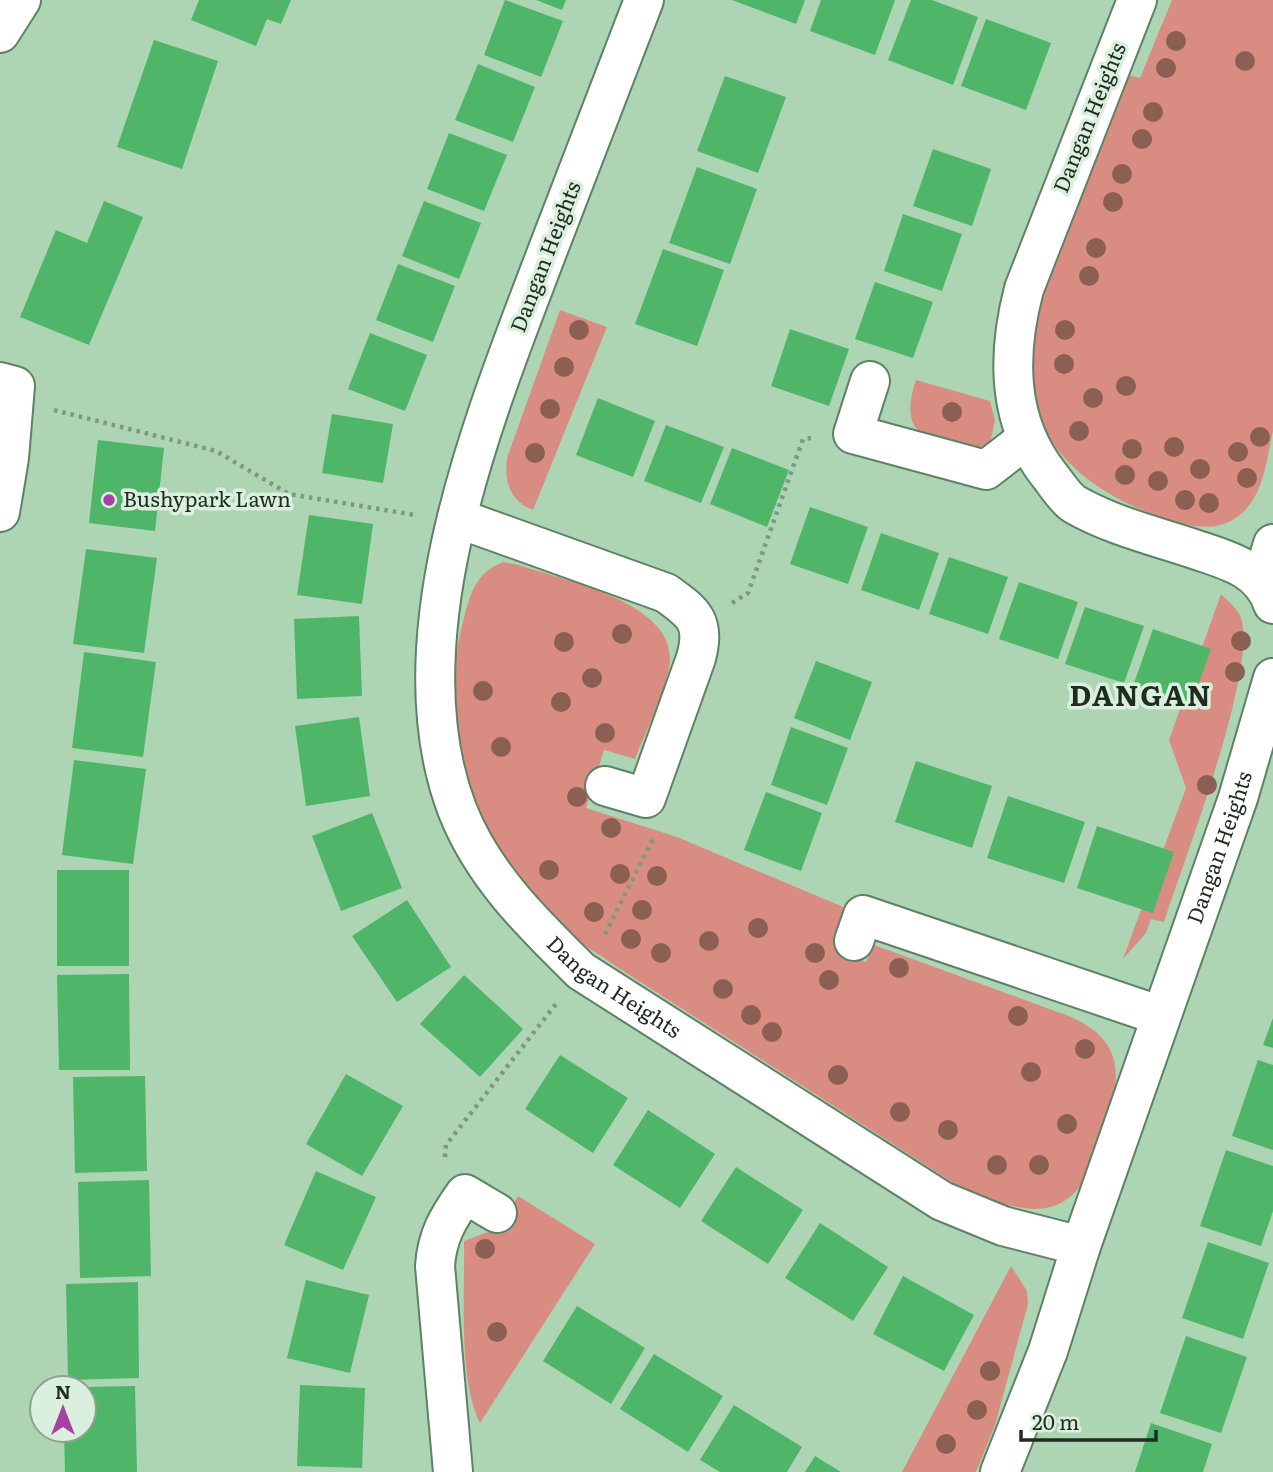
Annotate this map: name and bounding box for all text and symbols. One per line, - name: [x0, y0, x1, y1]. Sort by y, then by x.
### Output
- street label: Dangan Heights: [1043, 37, 1132, 197]
- street label: Dangan Heights: [501, 176, 587, 336]
- place label: Bushypark Lawn: [123, 482, 291, 513]
- marker: Bushypark Lawn: [101, 492, 117, 508]
- district label: DANGAN: [1070, 673, 1212, 715]
- street label: Dangan Heights: [1177, 767, 1258, 928]
- street label: Dangan Heights: [541, 927, 688, 1044]
- north arrow: [28, 1374, 98, 1444]
- text: N: [55, 1377, 71, 1405]
- scale bar: [1021, 1398, 1156, 1442]
- text: 20 m: [1032, 1405, 1079, 1436]

